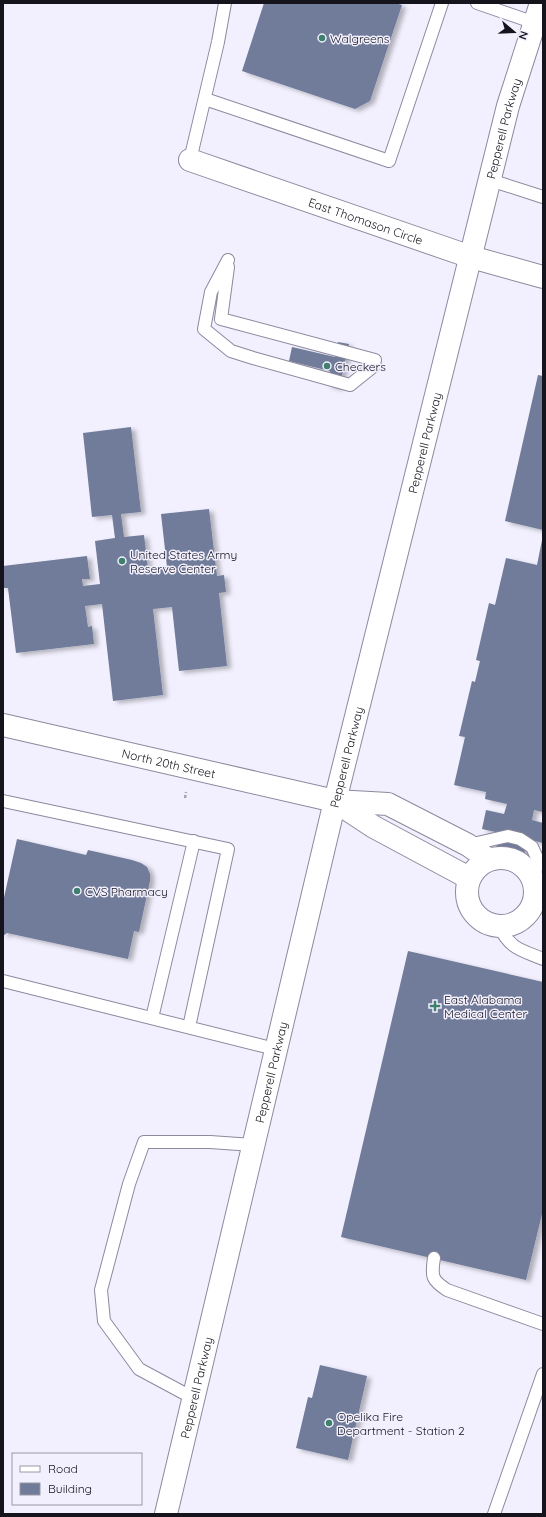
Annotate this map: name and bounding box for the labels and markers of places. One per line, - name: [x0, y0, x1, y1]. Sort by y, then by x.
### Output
- place label: Walgreens: [330, 31, 390, 46]
- marker: Walgreens: [317, 33, 327, 43]
- place label: Checkers: [335, 359, 386, 374]
- marker: Checkers: [322, 361, 332, 371]
- place label: United States Army Reserve Center: [130, 547, 237, 576]
- marker: United States Army Reserve Center: [117, 556, 127, 566]
- place label: CVS Pharmacy: [85, 884, 168, 899]
- marker: CVS Pharmacy: [72, 886, 82, 896]
- place label: East Alabama Medical Center: [444, 992, 527, 1021]
- marker: East Alabama Medical Center: [429, 1000, 441, 1012]
- place label: Opelika Fire Department - Station 2: [337, 1409, 465, 1438]
- marker: Opelika Fire Department - Station 2: [324, 1418, 334, 1428]

